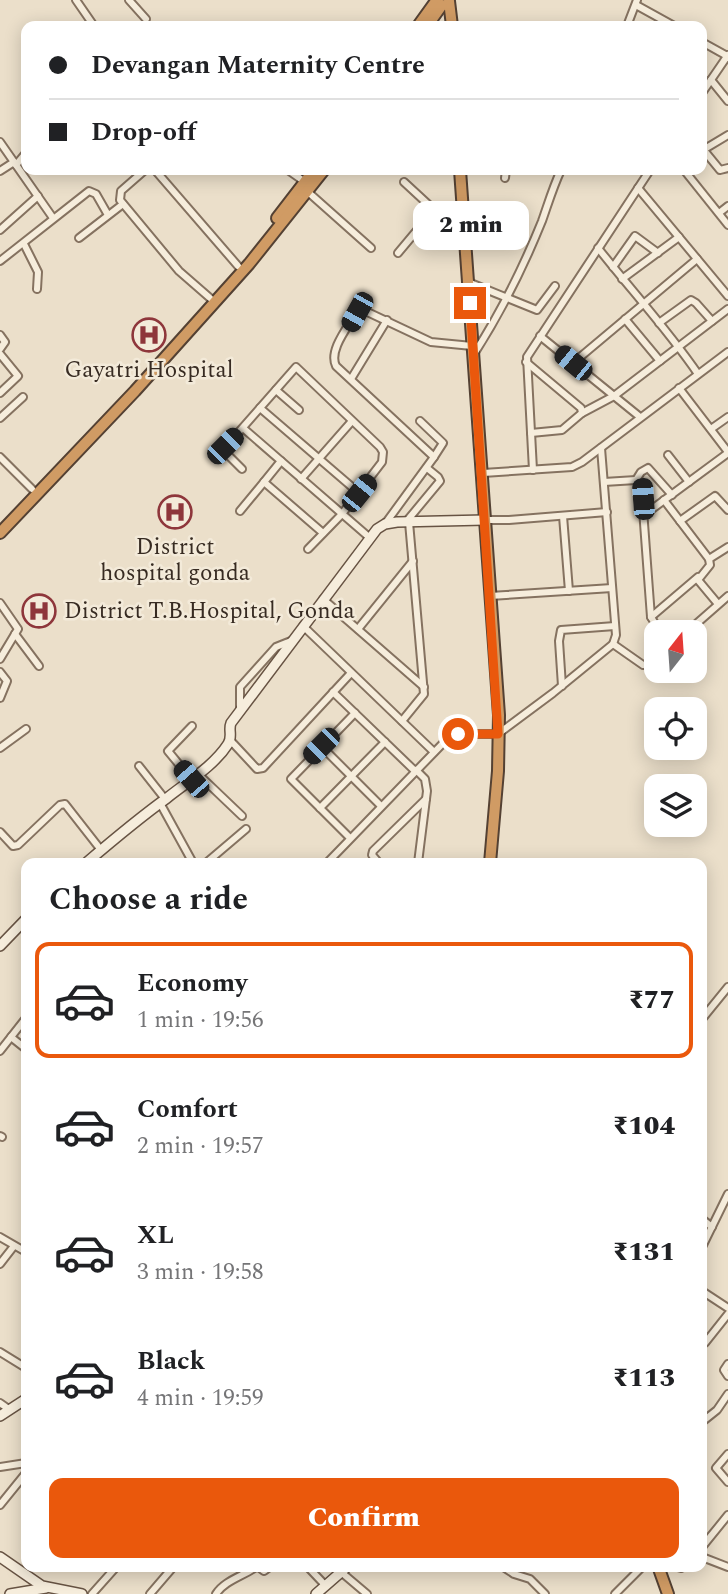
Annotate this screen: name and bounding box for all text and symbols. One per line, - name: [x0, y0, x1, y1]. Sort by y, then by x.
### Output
- text: Devangan Maternity Centre: [91, 45, 425, 85]
- text: Drop-off: [91, 112, 196, 152]
- callout: 2 min: [412, 202, 528, 250]
- text: 2 min: [439, 208, 503, 243]
- route end: [454, 287, 486, 319]
- car: [338, 289, 377, 335]
- hospital icon: Gayatri Hospital: [130, 316, 168, 354]
- car: [551, 342, 596, 384]
- place label: Gayatri Hospital: [65, 353, 233, 388]
- car: [203, 424, 248, 468]
- car: [338, 470, 381, 516]
- car: [632, 477, 655, 521]
- hospital icon: District hospital gonda: [156, 493, 194, 531]
- place label: District hospital gonda: [100, 530, 250, 591]
- hospital icon: District T.B.Hospital, Gonda: [20, 592, 58, 630]
- place label: District T.B.Hospital, Gonda: [64, 594, 355, 629]
- north arrow: [644, 620, 707, 682]
- map controls: [644, 620, 707, 837]
- button: locate: [644, 697, 707, 760]
- route start: [442, 718, 474, 750]
- car: [299, 724, 344, 768]
- car: [170, 756, 213, 802]
- button: layers: [644, 774, 707, 837]
- text: Choose a ride: [49, 875, 248, 924]
- text: Economy: [137, 963, 247, 1003]
- icon: car: [53, 969, 116, 1032]
- text: ₹77: [628, 980, 675, 1020]
- text: 1 min · 19:56: [137, 1003, 264, 1038]
- text: Comfort: [137, 1089, 238, 1129]
- icon: car: [53, 1095, 116, 1158]
- text: ₹104: [613, 1106, 675, 1146]
- text: 2 min · 19:57: [137, 1129, 264, 1164]
- text: XL: [137, 1215, 174, 1255]
- icon: car: [53, 1221, 116, 1284]
- text: ₹131: [613, 1232, 675, 1272]
- text: 3 min · 19:58: [137, 1255, 264, 1290]
- text: Black: [137, 1341, 205, 1381]
- icon: car: [53, 1347, 116, 1410]
- text: ₹113: [613, 1358, 675, 1398]
- text: 4 min · 19:59: [137, 1381, 264, 1416]
- button: Confirm: [49, 1478, 679, 1558]

